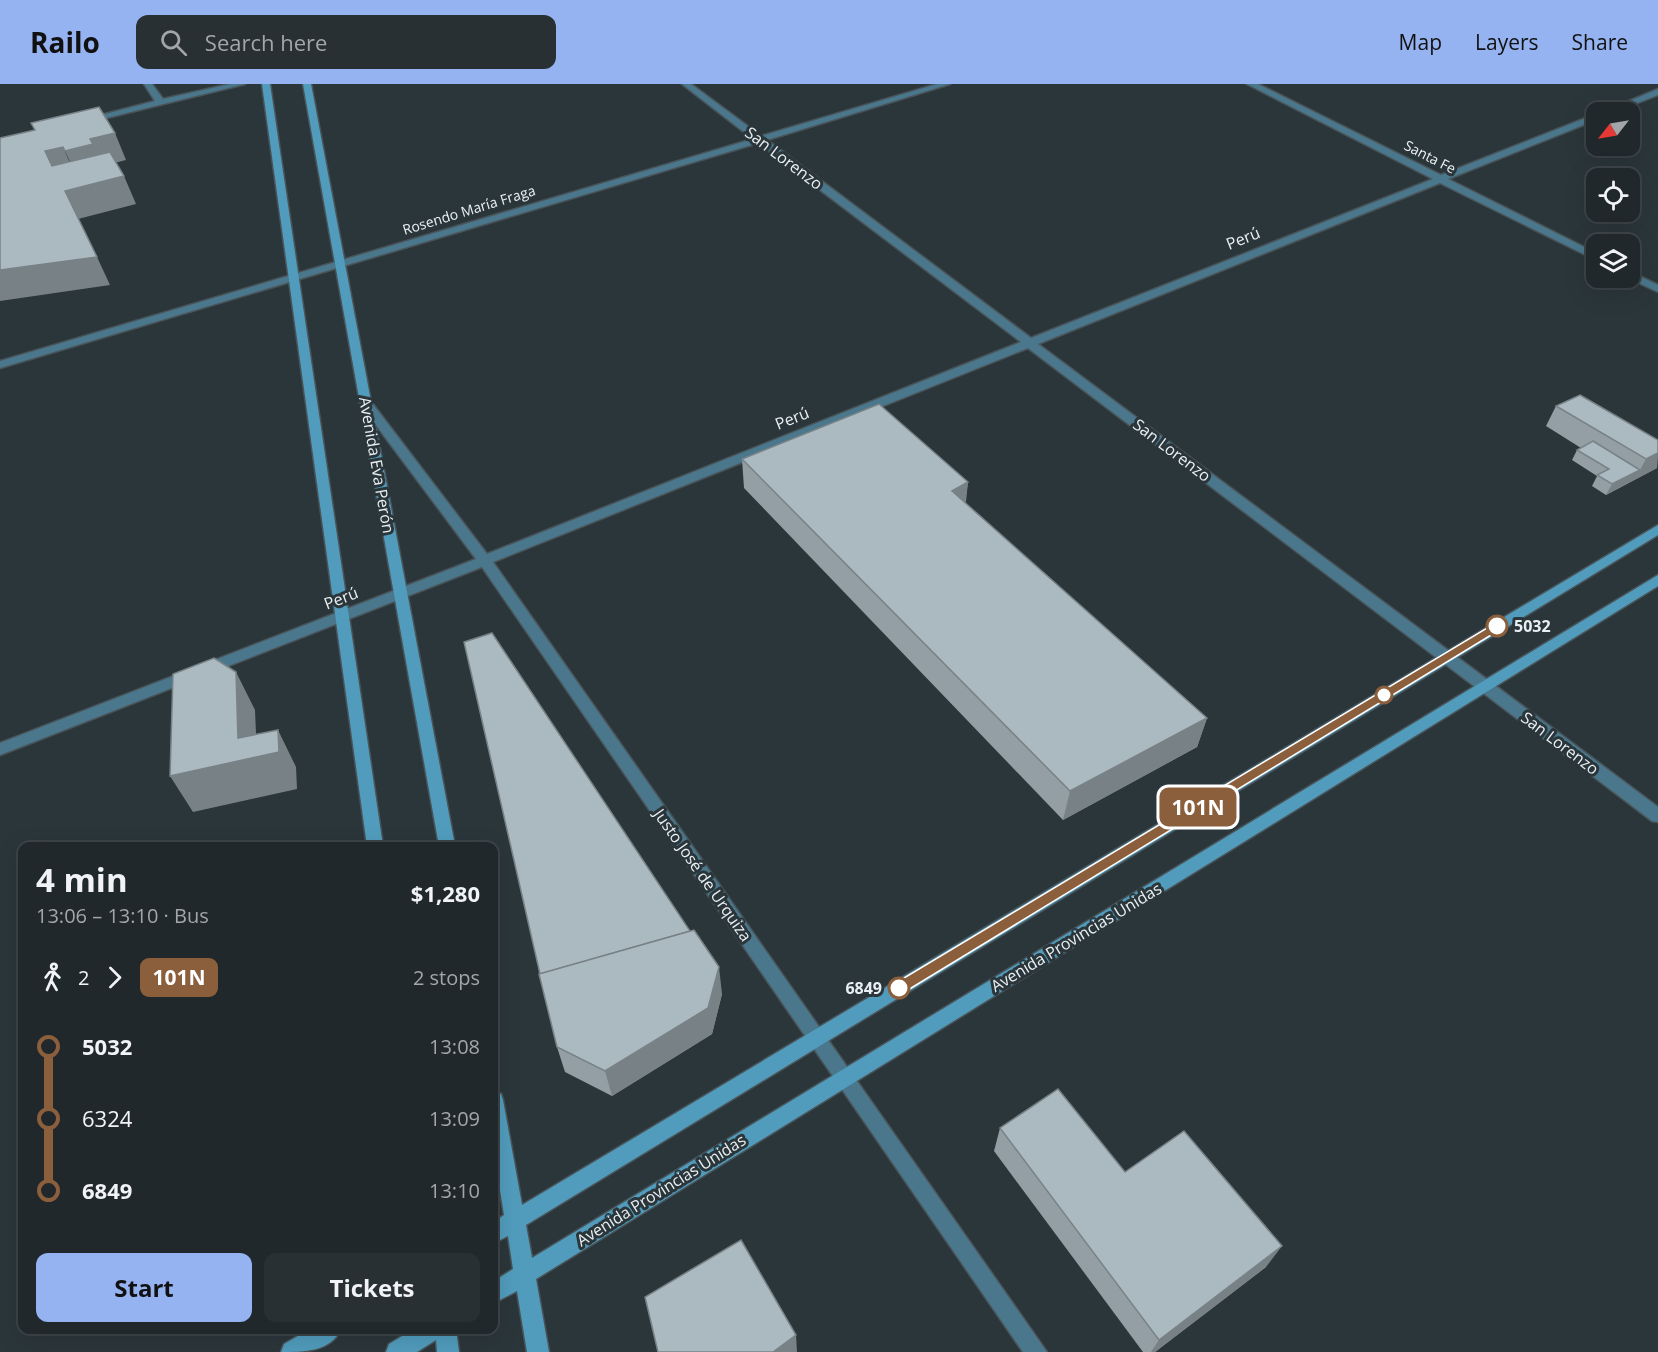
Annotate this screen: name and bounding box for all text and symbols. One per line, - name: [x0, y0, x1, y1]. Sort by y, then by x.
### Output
- search box: [136, 15, 556, 69]
- text: Railo: [30, 23, 100, 61]
- icon: search: [157, 26, 190, 59]
- text: Search here: [205, 27, 327, 57]
- text: Map: [1399, 28, 1442, 56]
- text: Layers: [1475, 28, 1539, 56]
- text: Share: [1572, 28, 1628, 56]
- north arrow: [1586, 102, 1640, 156]
- map controls: [1586, 102, 1640, 288]
- street label: San Lorenzo: [741, 122, 827, 194]
- street label: Santa Fe: [1401, 135, 1459, 178]
- button: locate: [1586, 168, 1640, 222]
- street label: Rosendo María Fraga: [400, 180, 538, 239]
- street label: Perú: [1223, 221, 1263, 255]
- button: layers: [1586, 234, 1640, 288]
- street label: Avenida Eva Perón: [354, 395, 400, 535]
- street label: Perú: [772, 401, 812, 435]
- street label: San Lorenzo: [1129, 414, 1215, 486]
- street label: Perú: [321, 581, 361, 615]
- marker: 5032: [1486, 615, 1508, 637]
- place label: 5032: [1514, 615, 1551, 637]
- unlabelled marker: [1375, 686, 1393, 704]
- street label: San Lorenzo: [1517, 707, 1603, 779]
- line badge: 101N: [1156, 788, 1240, 826]
- text: 101N: [1171, 793, 1225, 821]
- street label: Justo José de Urquiza: [648, 803, 757, 946]
- text: 4 min: [36, 857, 128, 902]
- street label: Avenida Provincias Unidas: [986, 877, 1166, 997]
- text: $1,280: [411, 878, 480, 908]
- text: 13:06 – 13:10 · Bus: [36, 902, 209, 929]
- icon: walk: [36, 961, 69, 994]
- icon: forward: [98, 961, 131, 994]
- text: 101N: [152, 963, 206, 991]
- text: 2: [78, 964, 89, 991]
- text: 2 stops: [413, 964, 480, 991]
- place label: 6849: [845, 977, 882, 999]
- marker: 6849: [888, 977, 910, 999]
- text: 5032: [82, 1031, 132, 1061]
- text: 13:08: [429, 1033, 480, 1060]
- text: 6324: [82, 1103, 132, 1133]
- text: 13:09: [429, 1105, 480, 1132]
- street label: Avenida Provincias Unidas: [572, 1129, 750, 1251]
- text: 6849: [82, 1175, 132, 1205]
- text: 13:10: [429, 1177, 480, 1204]
- button: Start: [36, 1253, 252, 1322]
- button: Tickets: [264, 1253, 480, 1322]

